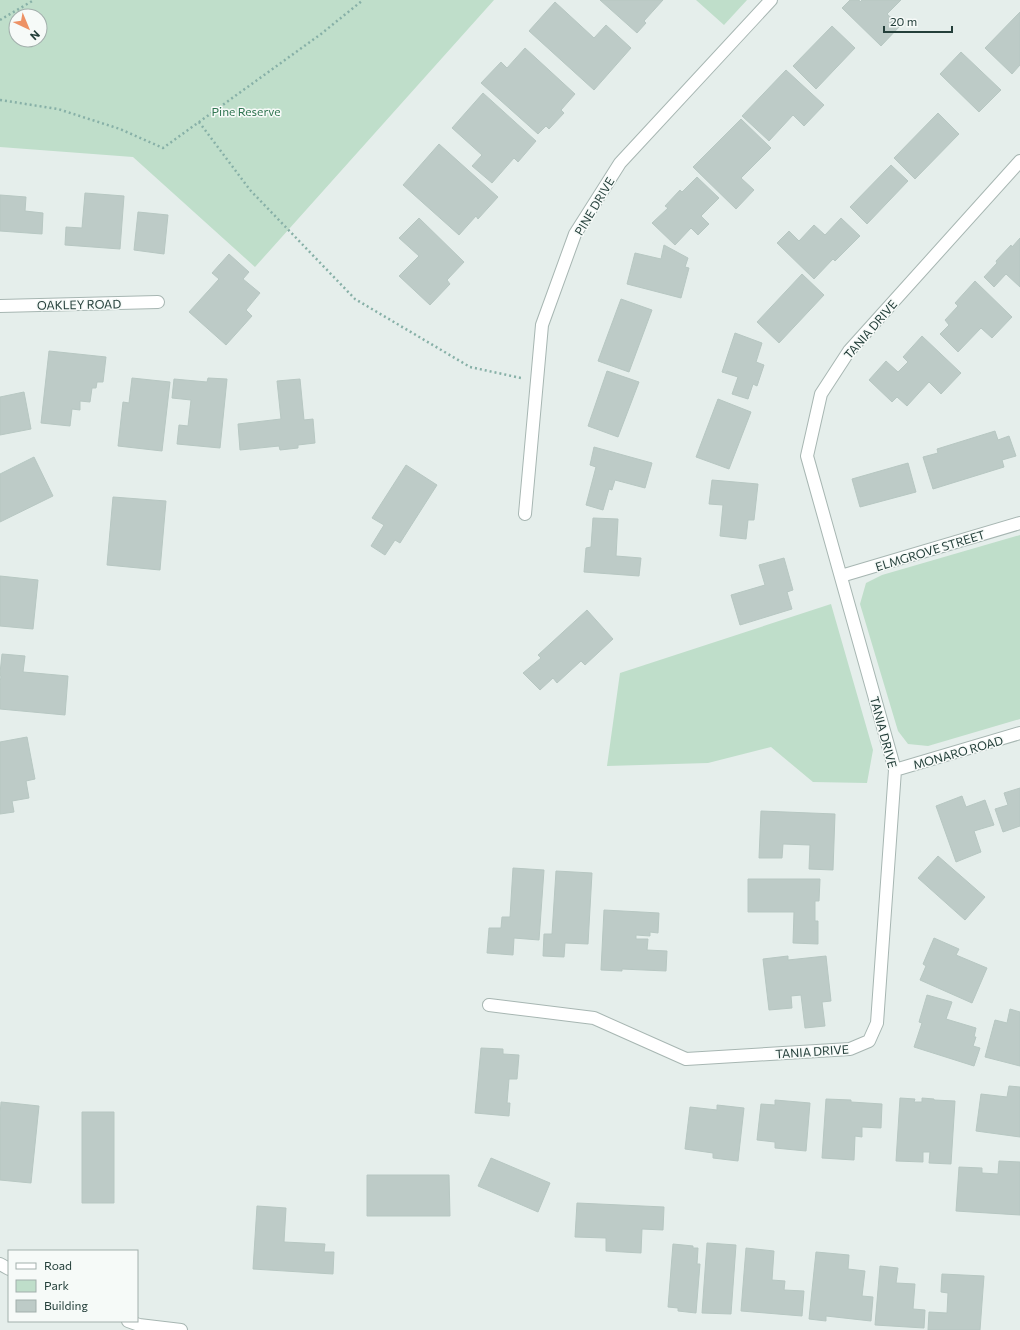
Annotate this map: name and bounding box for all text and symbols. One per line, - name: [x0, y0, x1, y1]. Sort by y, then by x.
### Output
- north arrow: [8, 8, 48, 48]
- scale bar: [884, 8, 952, 34]
- text: 20 m: [890, 14, 917, 28]
- text: N: [28, 28, 43, 43]
- park label: Pine Reserve: [212, 104, 280, 118]
- street label: PINE DRIVE: [571, 175, 617, 237]
- street label: OAKLEY ROAD: [37, 296, 121, 312]
- street label: TANIA DRIVE: [841, 297, 899, 361]
- street label: ELMGROVE STREET: [874, 527, 987, 573]
- street label: TANIA DRIVE: [868, 695, 900, 769]
- street label: MONARO ROAD: [911, 732, 1005, 772]
- street label: TANIA DRIVE: [775, 1041, 849, 1061]
- legend: [8, 1250, 138, 1322]
- text: Road: [44, 1258, 72, 1272]
- text: Park: [44, 1278, 70, 1292]
- text: Building: [44, 1298, 88, 1312]

